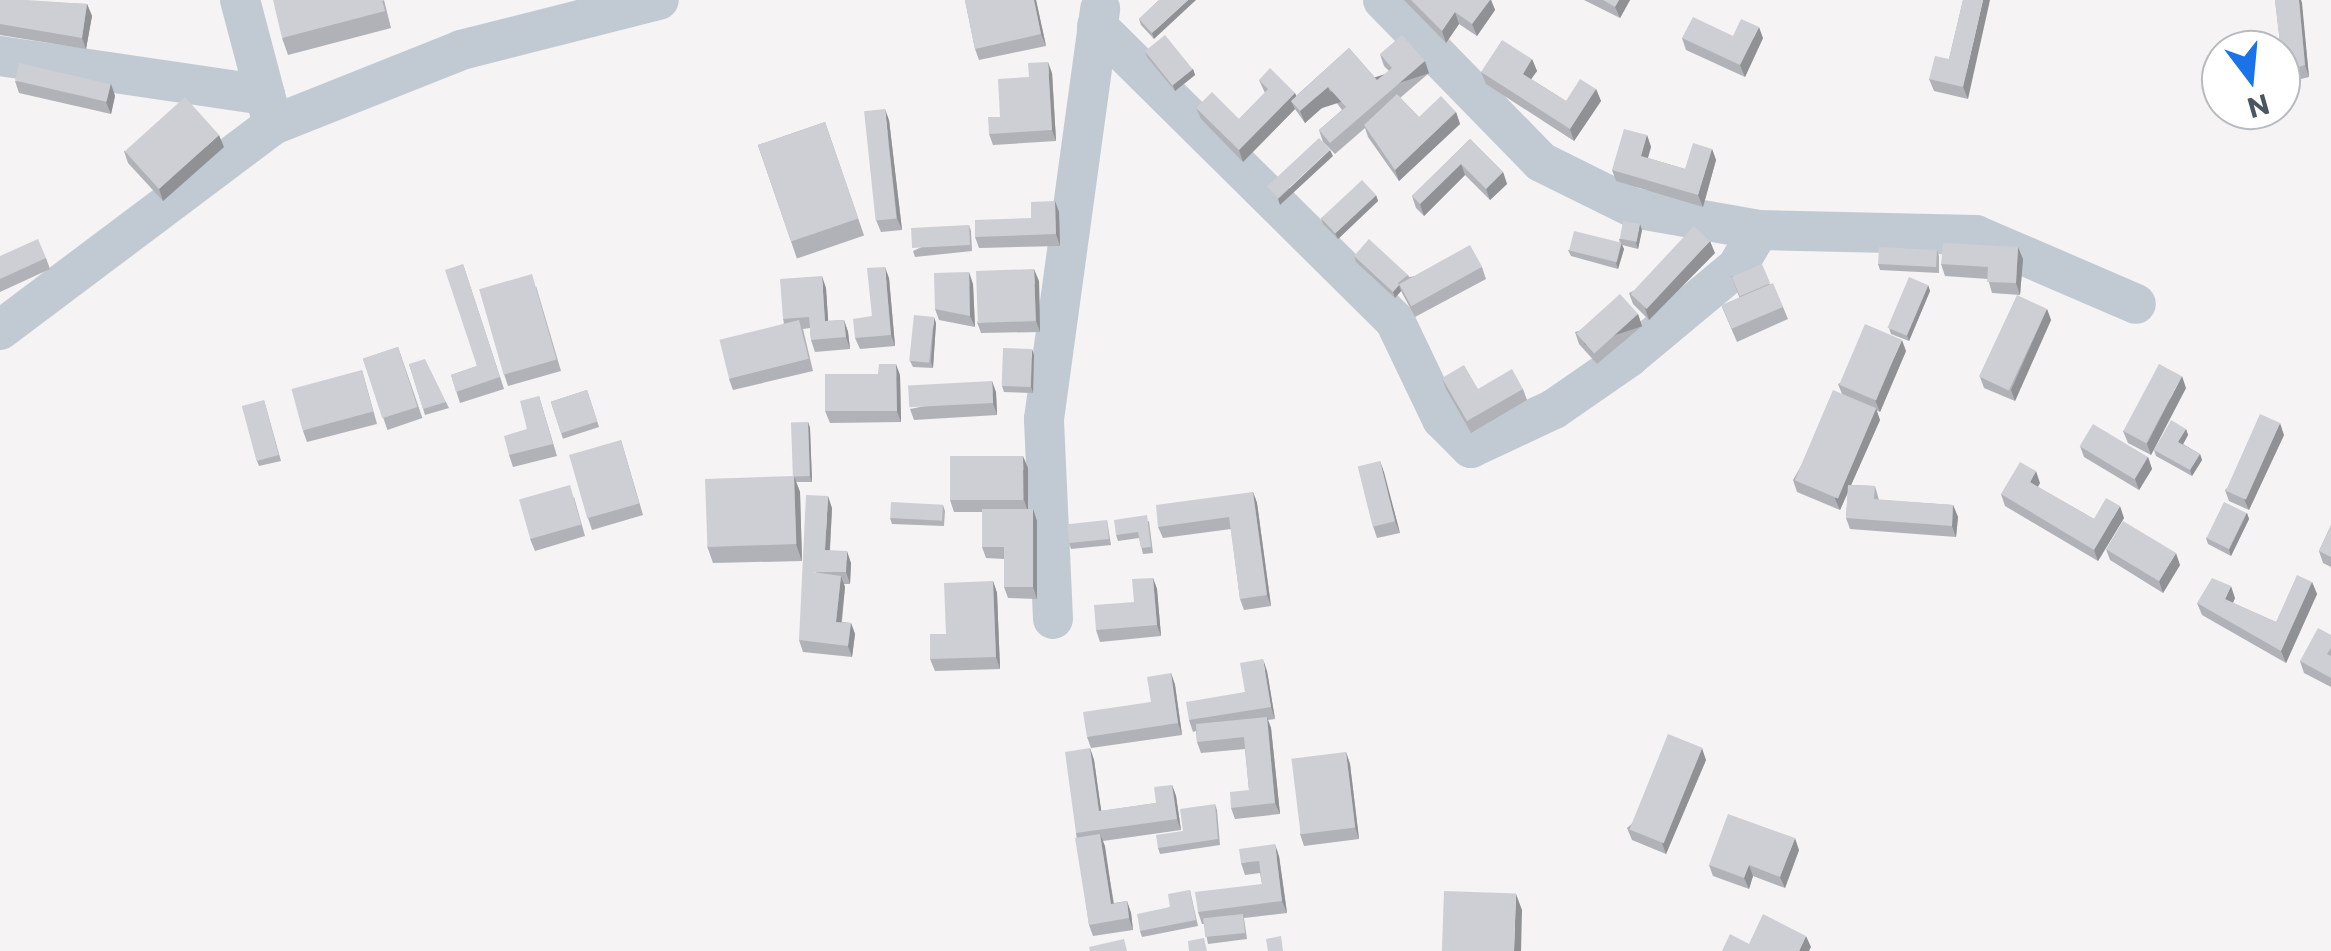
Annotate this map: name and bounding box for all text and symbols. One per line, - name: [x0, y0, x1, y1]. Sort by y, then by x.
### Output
- north arrow: [2201, 30, 2301, 130]
- text: N: [2244, 88, 2273, 126]

